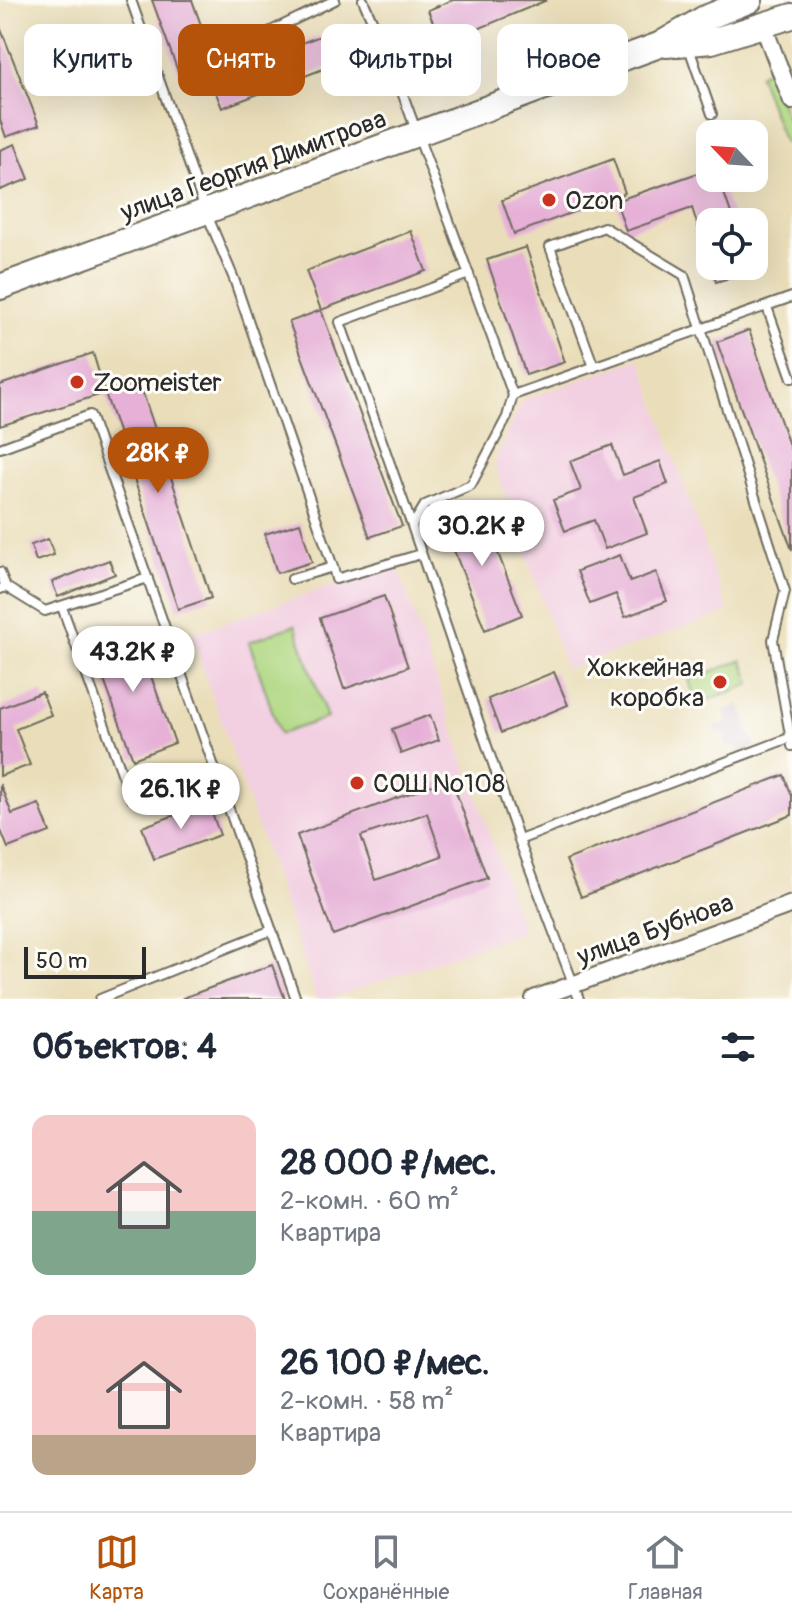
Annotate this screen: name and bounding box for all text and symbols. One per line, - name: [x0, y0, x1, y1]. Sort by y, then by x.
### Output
- chip: Купить: [24, 24, 162, 96]
- chip: Снять: [178, 24, 305, 96]
- chip: Фильтры: [321, 24, 481, 96]
- chip: Новое: [497, 24, 628, 96]
- street label: улица Георгия Димитрова: [115, 103, 390, 229]
- north arrow: [696, 120, 768, 192]
- map controls: [696, 120, 768, 280]
- place label: Ozon: [565, 185, 623, 217]
- marker: Ozon: [540, 191, 558, 209]
- button: locate: [696, 208, 768, 280]
- place label: Zoomeister: [93, 367, 222, 399]
- marker: Zoomeister: [68, 373, 86, 391]
- pin: 28K ₽: [102, 427, 214, 495]
- text: 28K ₽: [126, 437, 190, 469]
- pin: 30.2K ₽: [408, 500, 556, 568]
- text: 30.2K ₽: [437, 510, 527, 542]
- pin: 43.2K ₽: [59, 626, 207, 694]
- text: 43.2K ₽: [90, 636, 176, 668]
- place label: Хоккейная коробка: [587, 652, 704, 714]
- marker: Хоккейная коробка: [711, 673, 729, 691]
- pin: 26.1K ₽: [107, 763, 255, 831]
- place label: СОШ №108: [373, 768, 505, 800]
- text: 26.1K ₽: [140, 773, 222, 805]
- marker: СОШ №108: [348, 774, 366, 792]
- street label: улица Бубнова: [572, 887, 738, 973]
- scale bar: [24, 943, 146, 979]
- text: 50 m: [36, 947, 87, 975]
- icon: filters: [716, 1025, 760, 1069]
- text: Объектов: 4: [32, 1026, 217, 1069]
- text: 28 000 ₽/мес.: [280, 1142, 497, 1185]
- icon: home: [96, 1147, 192, 1243]
- text: 2-комн. · 60 m²: [280, 1185, 459, 1217]
- text: Квартира: [280, 1217, 381, 1249]
- text: 26 100 ₽/мес.: [280, 1342, 490, 1385]
- icon: home: [96, 1347, 192, 1443]
- text: 2-комн. · 58 m²: [280, 1385, 453, 1417]
- text: Квартира: [280, 1417, 381, 1449]
- tab: Карта: [89, 1530, 144, 1606]
- tab: Сохранённые: [322, 1530, 449, 1606]
- tab: Главная: [628, 1530, 703, 1606]

